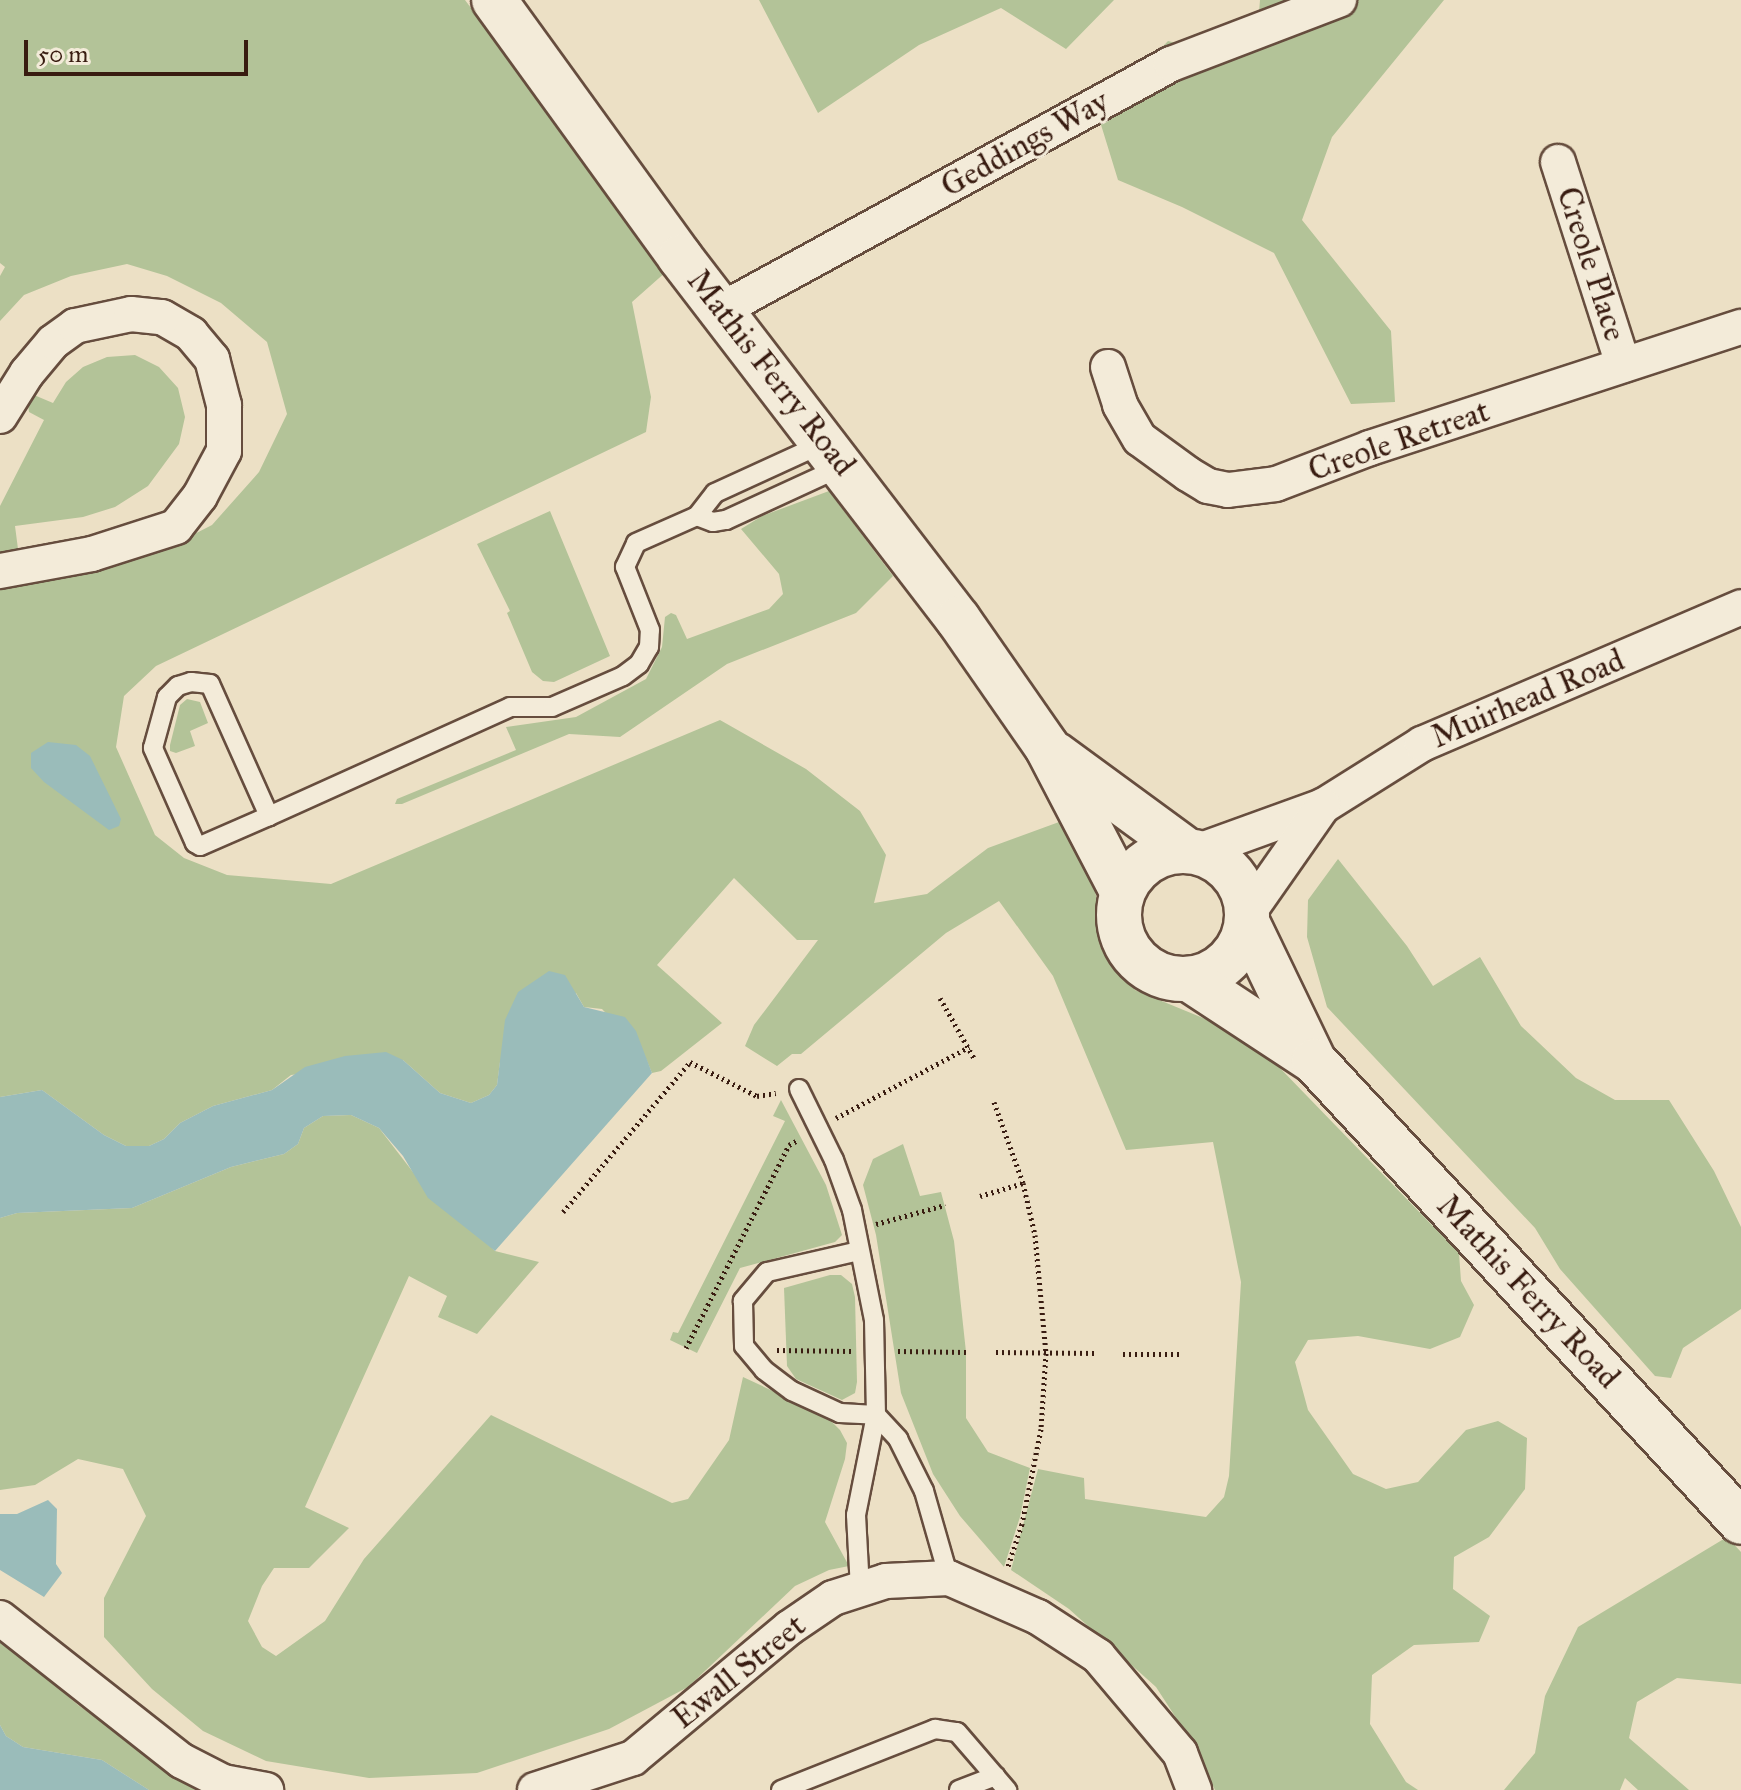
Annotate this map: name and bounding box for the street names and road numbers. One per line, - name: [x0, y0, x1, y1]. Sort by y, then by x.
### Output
- street label: Geddings Way: [935, 82, 1115, 206]
- street label: Creole Place: [1548, 182, 1634, 346]
- street label: Mathis Ferry Road: [679, 262, 863, 484]
- street label: Creole Retreat: [1303, 392, 1495, 490]
- street label: Muirhead Road: [1426, 641, 1630, 757]
- street label: Mathis Ferry Road: [1429, 1187, 1627, 1397]
- street label: Ewall Street: [665, 1607, 813, 1737]

